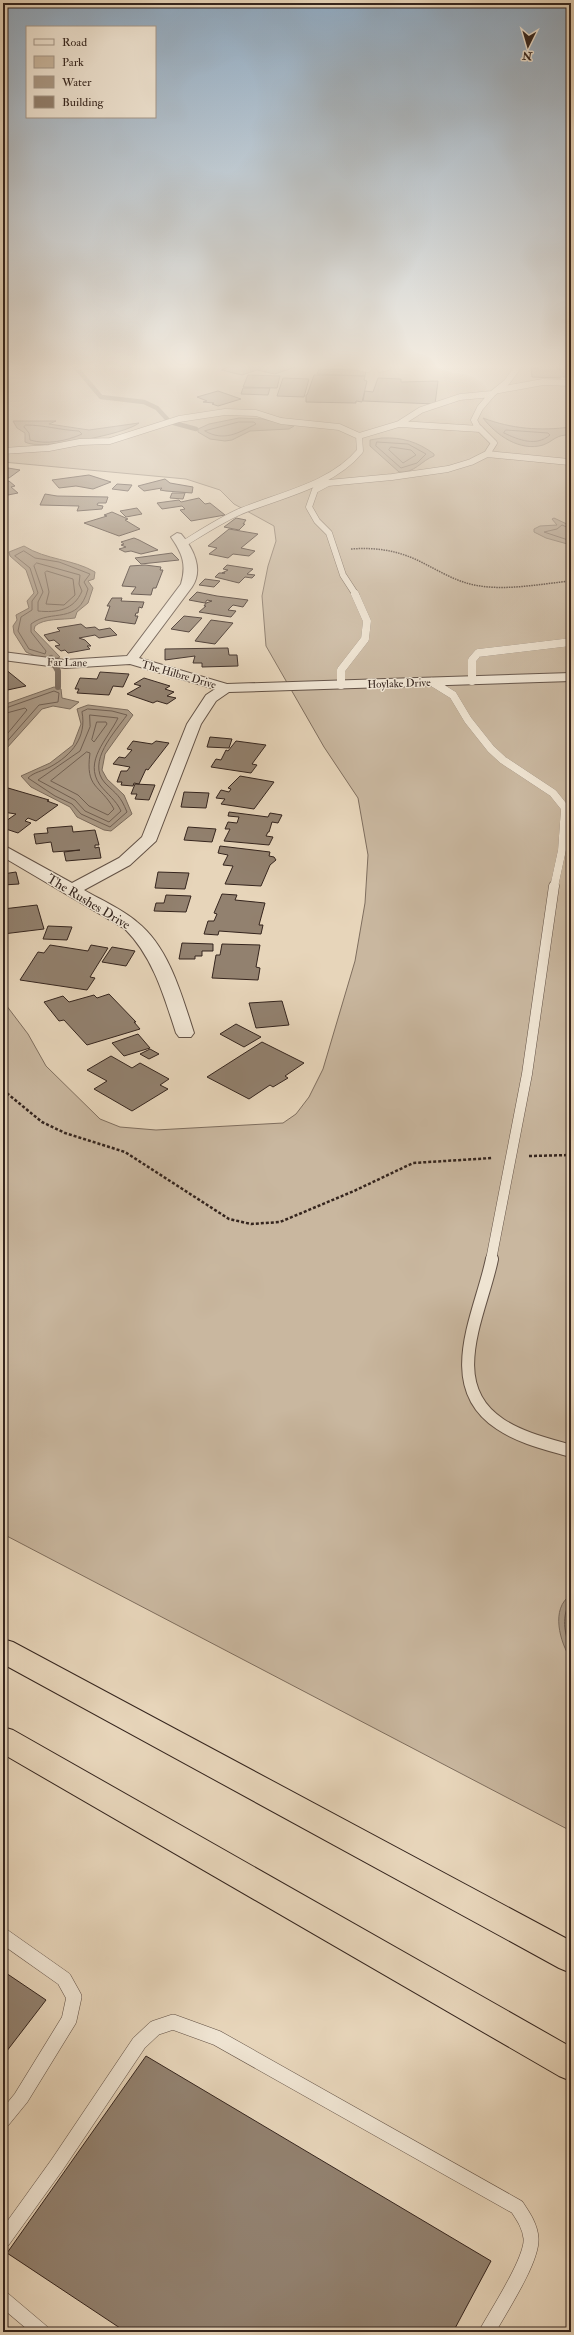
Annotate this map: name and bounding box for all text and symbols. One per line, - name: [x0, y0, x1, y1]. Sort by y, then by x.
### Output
- legend: [26, 26, 156, 118]
- north arrow: [508, 26, 548, 66]
- text: Road: [62, 35, 87, 50]
- text: N: [521, 48, 534, 62]
- text: Park: [62, 55, 84, 70]
- text: Water: [61, 75, 92, 90]
- text: Building: [62, 95, 105, 110]
- street label: Far Lane: [47, 656, 88, 669]
- street label: The Hilbre Drive: [140, 658, 218, 691]
- street label: Hoylake Drive: [367, 676, 431, 692]
- street label: The Rushes Drive: [44, 871, 133, 933]

